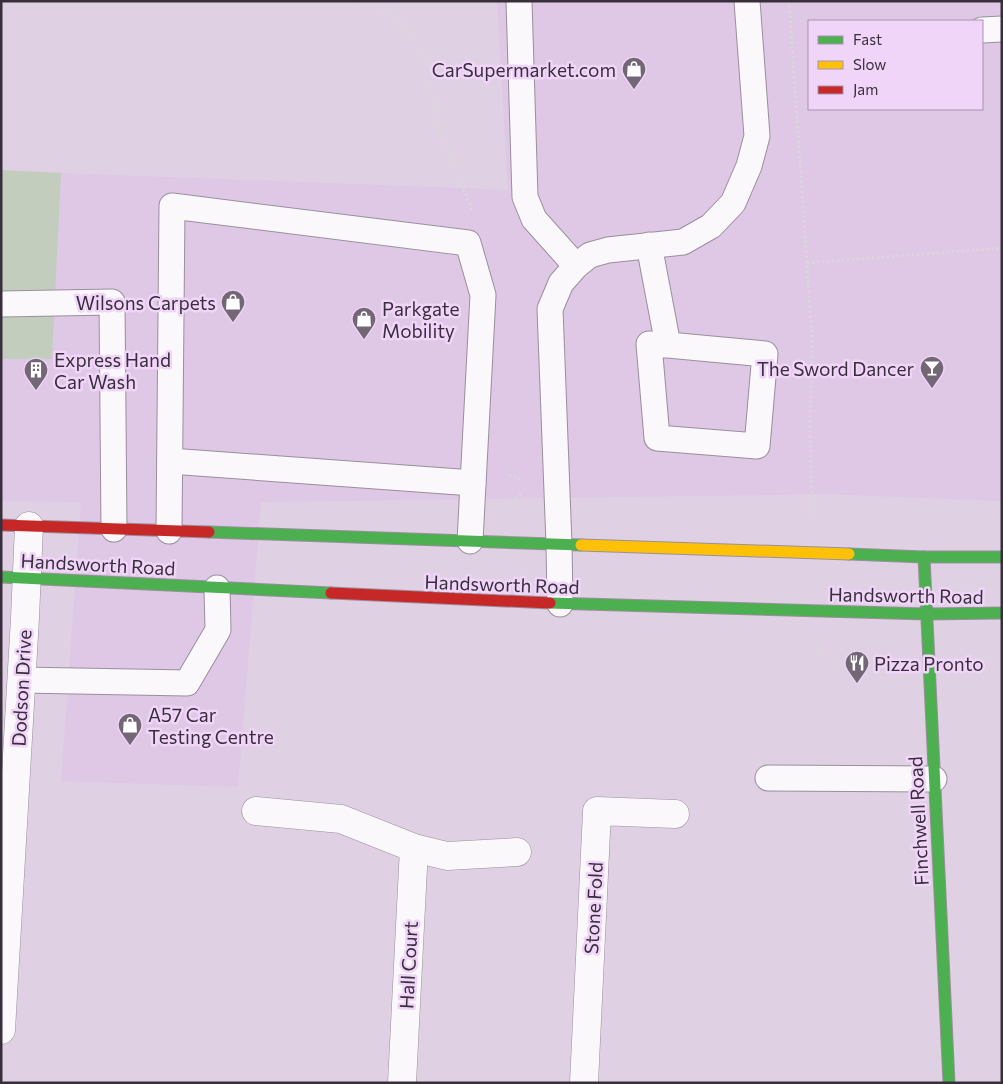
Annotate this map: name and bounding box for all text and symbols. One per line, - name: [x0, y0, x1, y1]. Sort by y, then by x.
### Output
- legend: [808, 20, 983, 110]
- text: Fast: [853, 30, 882, 48]
- text: Slow: [853, 55, 886, 73]
- shop icon: CarSupermarket.com: [621, 56, 647, 90]
- place label: CarSupermarket.com: [432, 58, 616, 81]
- text: Jam: [853, 80, 878, 98]
- shop icon: Wilsons Carpets: [220, 289, 246, 323]
- place label: Wilsons Carpets: [76, 291, 216, 314]
- place label: Parkgate Mobility: [382, 297, 460, 342]
- shop icon: Parkgate Mobility: [351, 306, 377, 340]
- place label: Express Hand Car Wash: [54, 348, 171, 393]
- bar icon: The Sword Dancer: [919, 355, 945, 389]
- building icon: Express Hand Car Wash: [23, 357, 49, 391]
- place label: The Sword Dancer: [757, 357, 914, 380]
- street label: Handsworth Road: [20, 548, 176, 580]
- street label: Handsworth Road: [424, 570, 580, 598]
- street label: Handsworth Road: [828, 582, 984, 608]
- street label: Dodson Drive: [6, 629, 36, 747]
- restaurant icon: Pizza Pronto: [844, 650, 870, 684]
- place label: Pizza Pronto: [874, 652, 984, 675]
- place label: A57 Car Testing Centre: [148, 703, 274, 748]
- shop icon: A57 Car Testing Centre: [117, 712, 143, 746]
- street label: Finchwell Road: [903, 756, 933, 886]
- street label: Stone Fold: [579, 861, 607, 955]
- street label: Hall Court: [394, 920, 422, 1009]

